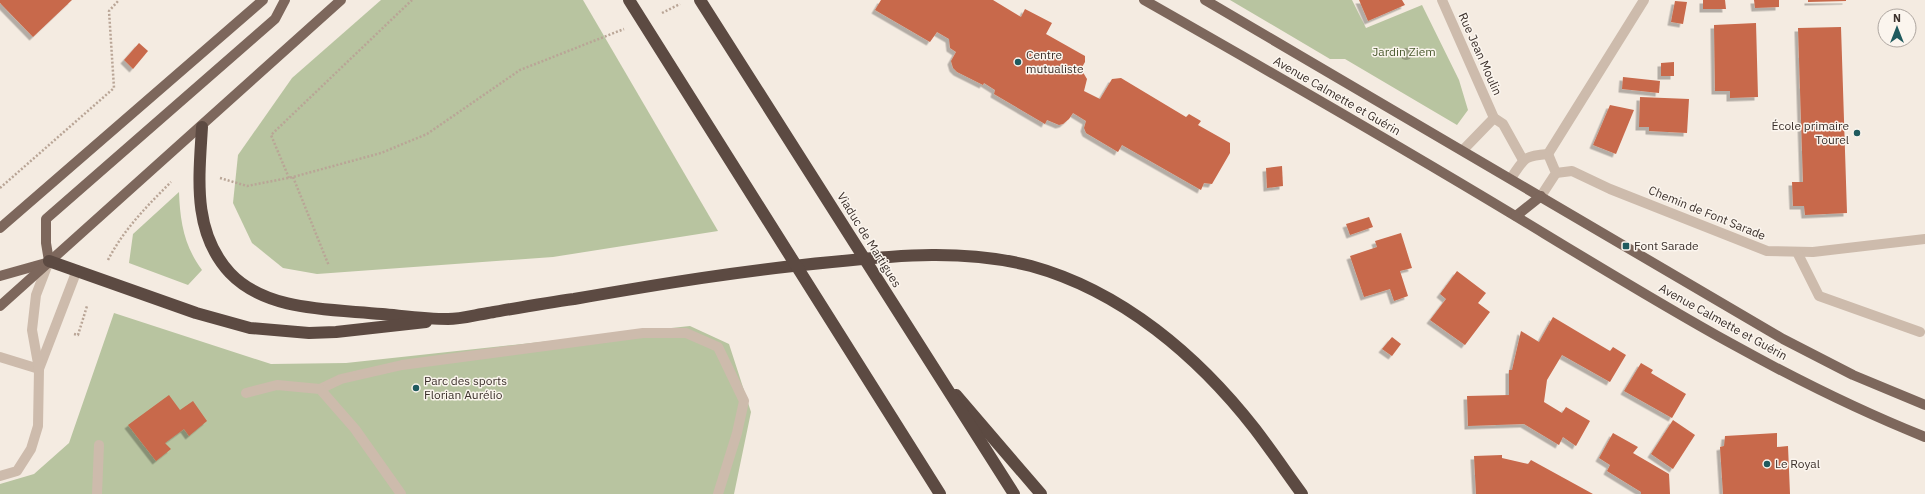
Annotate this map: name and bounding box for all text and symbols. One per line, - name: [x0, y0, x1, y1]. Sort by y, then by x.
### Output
- north arrow: [1877, 8, 1917, 48]
- street label: Rue Jean Moulin: [1455, 10, 1505, 98]
- text: N: [1893, 11, 1901, 25]
- park label: Jardin Ziem: [1372, 44, 1436, 59]
- place label: Centre mutualiste: [1026, 47, 1084, 76]
- street label: Avenue Calmette et Guérin: [1271, 53, 1404, 138]
- marker: Centre mutualiste: [1013, 57, 1023, 67]
- place label: École primaire Tourel: [1772, 118, 1849, 147]
- marker: École primaire Tourel: [1852, 128, 1862, 138]
- street label: Chemin de Font Sarade: [1646, 182, 1768, 243]
- street label: Viaduc de Martigues: [834, 190, 905, 290]
- place label: Font Sarade: [1634, 238, 1699, 253]
- marker: Font Sarade: [1621, 241, 1631, 251]
- street label: Avenue Calmette et Guérin: [1656, 280, 1790, 363]
- place label: Parc des sports Florian Aurélio: [424, 373, 507, 402]
- marker: Parc des sports Florian Aurélio: [411, 383, 421, 393]
- place label: Le Royal: [1775, 456, 1820, 471]
- marker: Le Royal: [1762, 459, 1772, 469]

